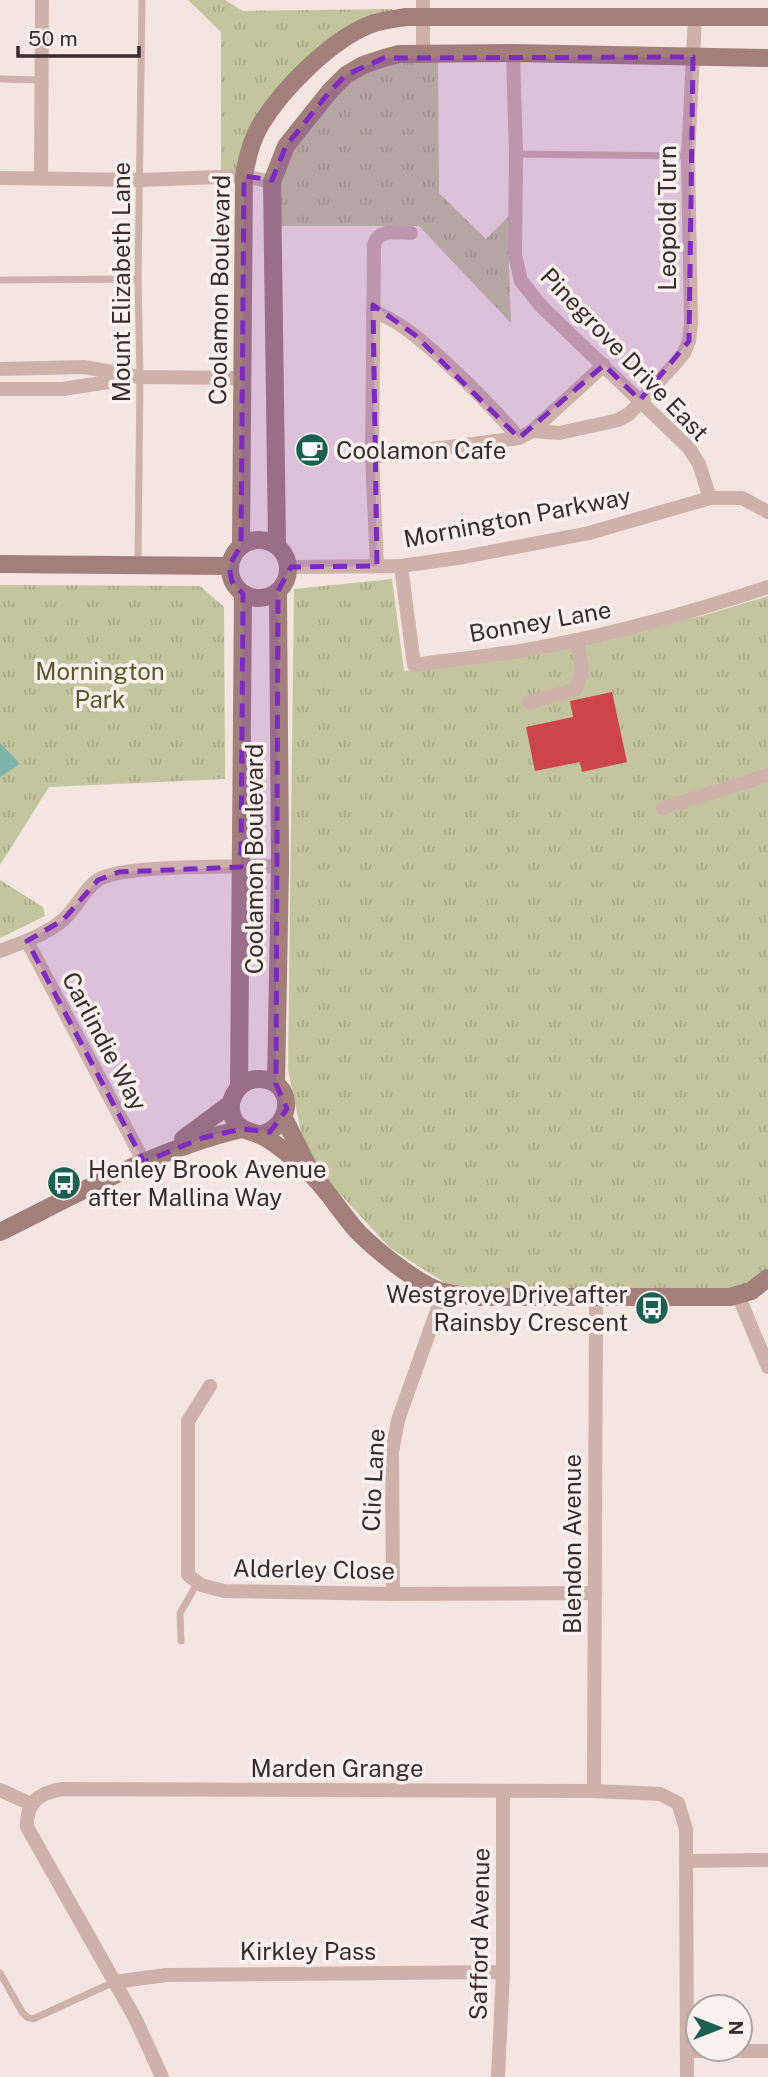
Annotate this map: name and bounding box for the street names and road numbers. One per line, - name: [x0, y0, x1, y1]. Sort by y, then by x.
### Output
- street label: Leopold Turn: [653, 145, 681, 291]
- street label: Mount Elizabeth Lane: [107, 162, 135, 402]
- street label: Coolamon Boulevard: [203, 175, 235, 405]
- street label: Pinegrove Drive East: [535, 262, 715, 446]
- street label: Mornington Parkway: [401, 481, 633, 553]
- street label: Bonney Lane: [467, 595, 613, 647]
- street label: Coolamon Boulevard: [240, 744, 268, 974]
- street label: Carlindie Way: [57, 967, 153, 1115]
- street label: Clio Lane: [356, 1428, 390, 1532]
- street label: Blendon Avenue: [558, 1454, 586, 1634]
- street label: Alderley Close: [233, 1554, 395, 1584]
- street label: Marden Grange: [250, 1754, 424, 1782]
- street label: Safford Avenue: [463, 1848, 495, 2020]
- street label: Kirkley Pass: [240, 1937, 376, 1965]

